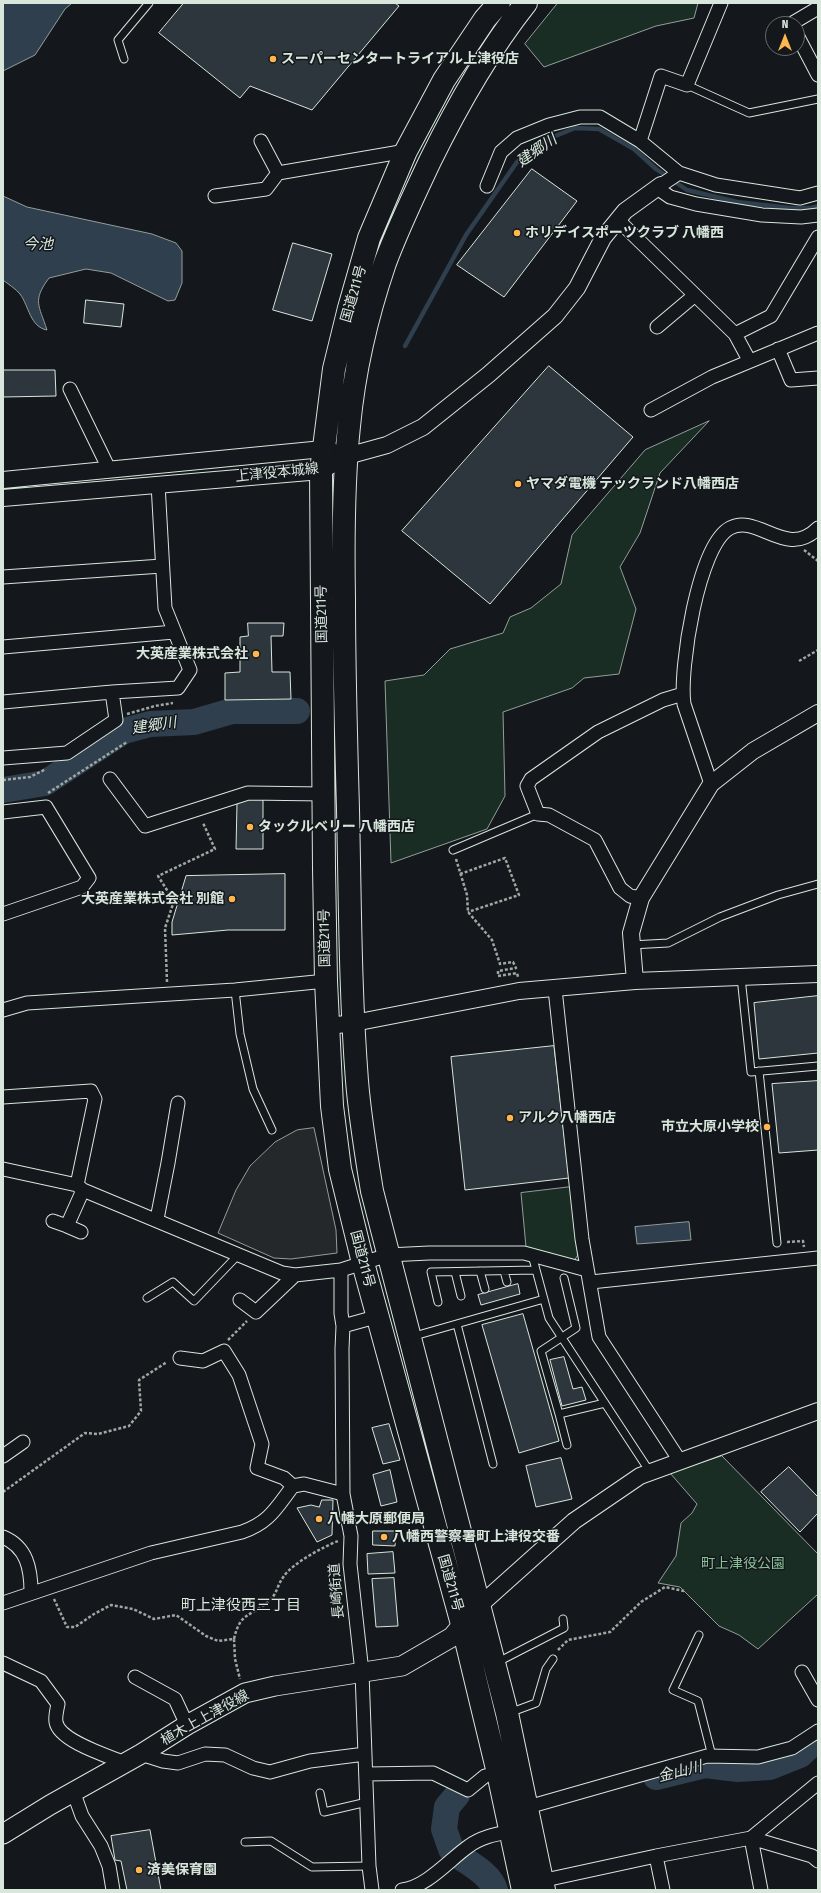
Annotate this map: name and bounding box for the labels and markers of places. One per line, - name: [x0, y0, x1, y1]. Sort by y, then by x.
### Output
- place label: スーパーセンタートライアル上津役店: [281, 51, 519, 67]
- marker: スーパーセンタートライアル上津役店: [268, 54, 278, 64]
- place label: ホリデイスポーツクラブ 八幡西: [525, 225, 724, 241]
- marker: ホリデイスポーツクラブ 八幡西: [512, 228, 522, 238]
- place label: ヤマダ電機 テックランド八幡西店: [526, 476, 739, 492]
- marker: ヤマダ電機 テックランド八幡西店: [513, 479, 523, 489]
- place label: 大英産業株式会社: [136, 646, 248, 662]
- marker: 大英産業株式会社: [251, 649, 261, 659]
- place label: タックルベリー 八幡西店: [258, 819, 415, 835]
- marker: タックルベリー 八幡西店: [245, 822, 255, 832]
- place label: 大英産業株式会社 別館: [81, 891, 224, 907]
- marker: 大英産業株式会社 別館: [227, 894, 237, 904]
- place label: アルク八幡西店: [518, 1110, 616, 1126]
- marker: アルク八幡西店: [505, 1113, 515, 1123]
- place label: 市立大原小学校: [661, 1119, 759, 1135]
- marker: 市立大原小学校: [762, 1122, 772, 1132]
- place label: 八幡大原郵便局: [327, 1511, 425, 1527]
- marker: 八幡大原郵便局: [314, 1514, 324, 1524]
- place label: 八幡西警察署町上津役交番: [392, 1529, 560, 1545]
- marker: 八幡西警察署町上津役交番: [379, 1532, 389, 1542]
- place label: 済美保育園: [147, 1862, 217, 1878]
- marker: 済美保育園: [134, 1865, 144, 1875]

